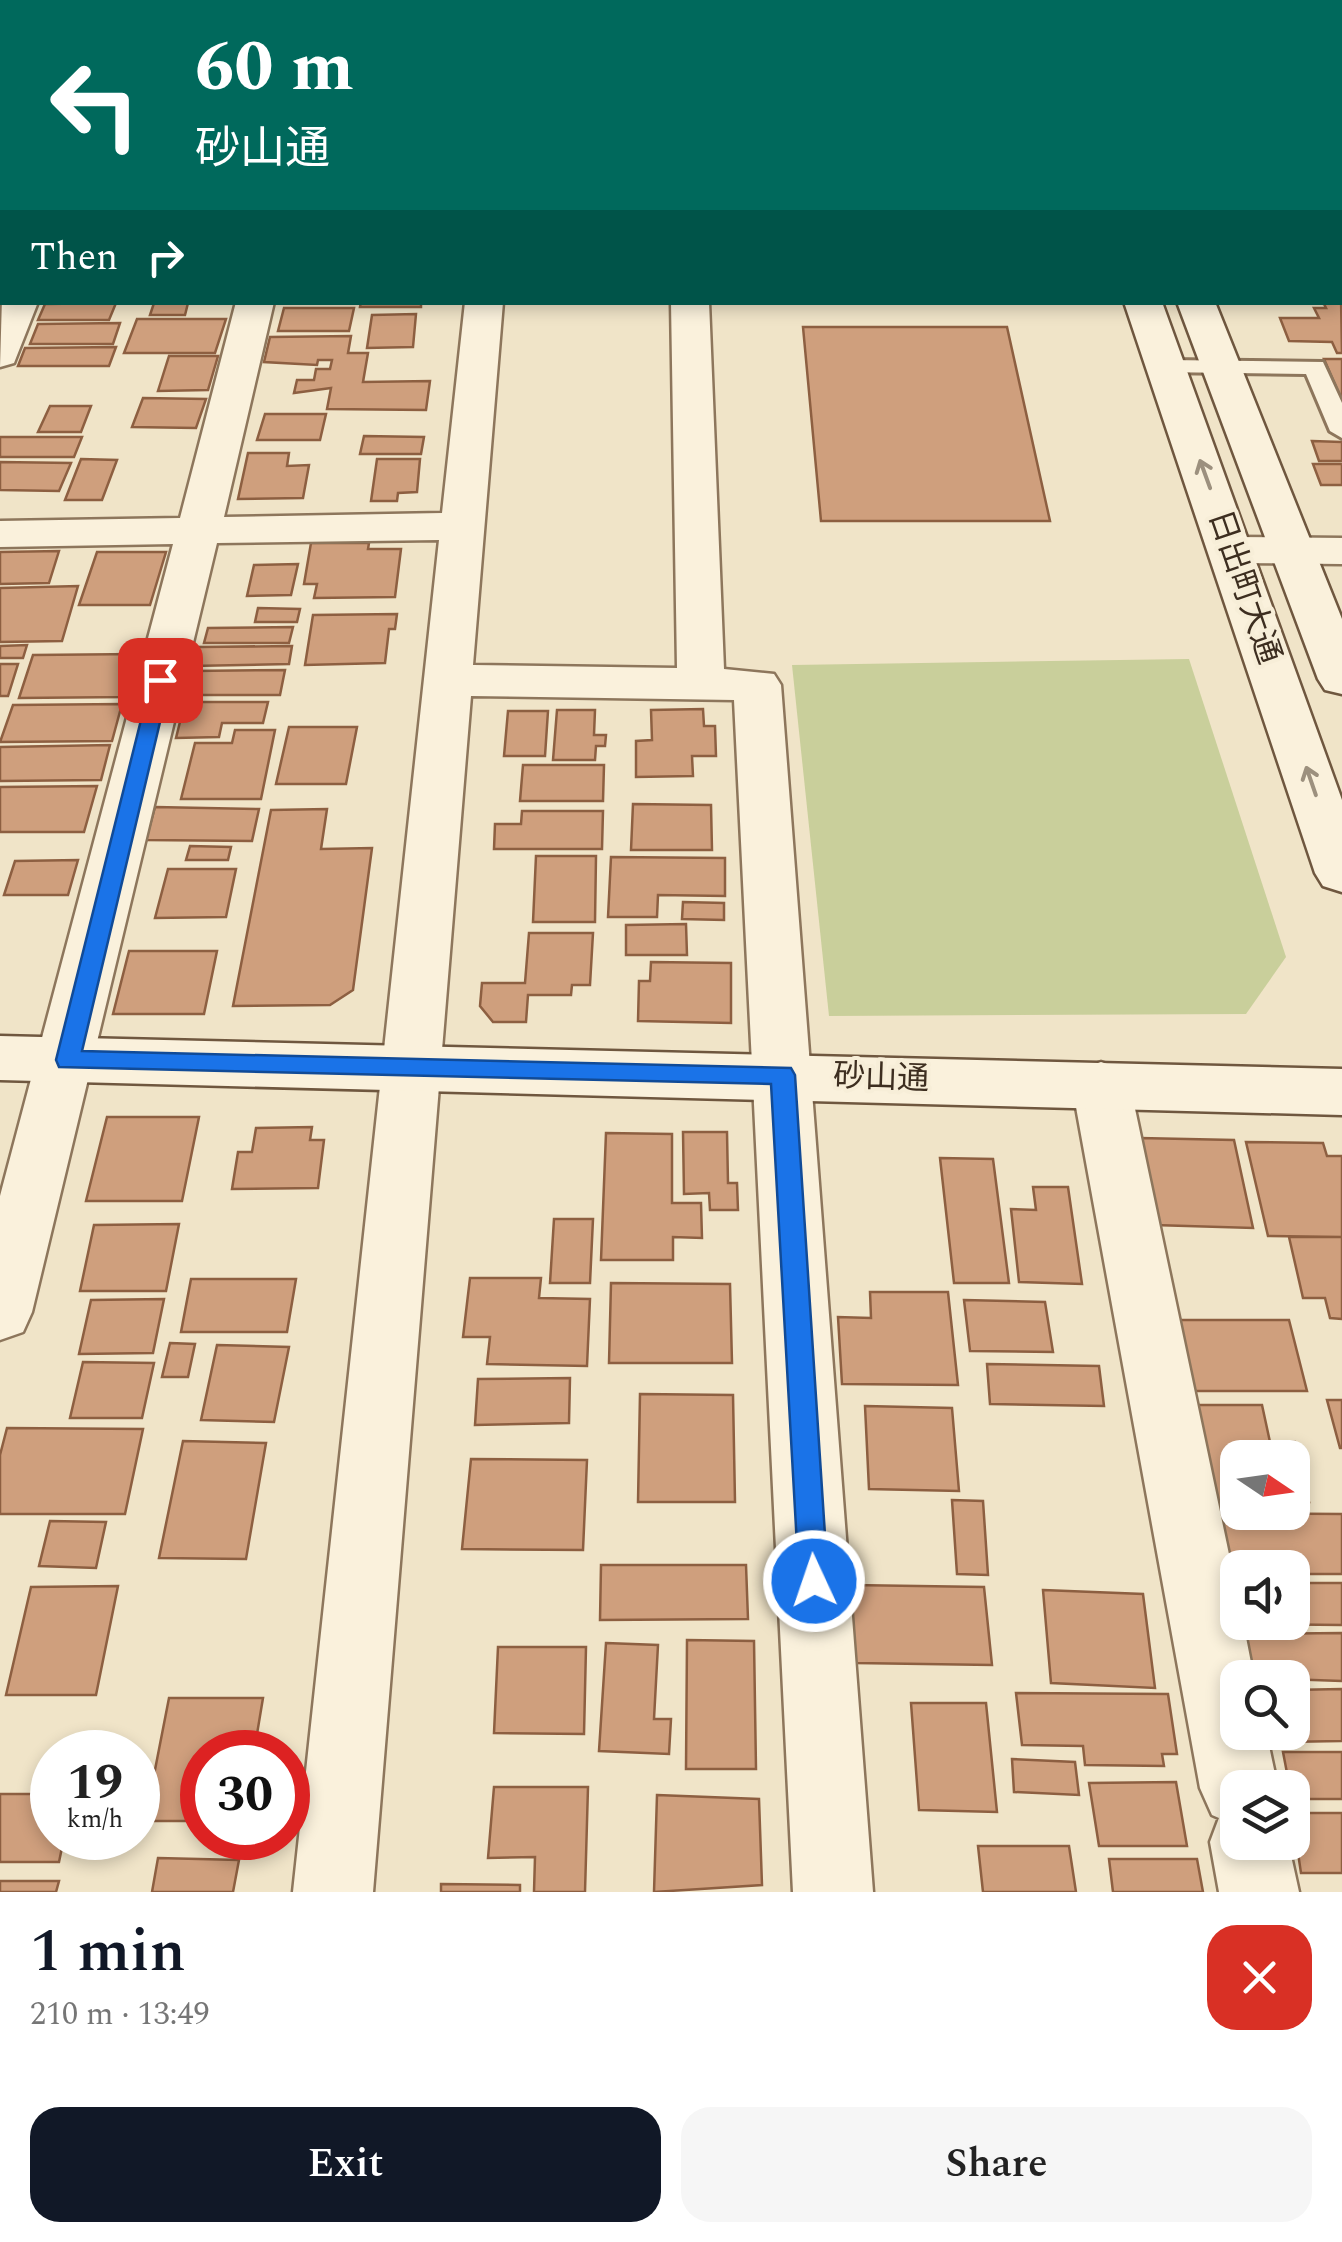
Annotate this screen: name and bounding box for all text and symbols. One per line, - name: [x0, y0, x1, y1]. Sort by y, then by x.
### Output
- text: 60 m: [195, 15, 354, 121]
- icon: left: [30, 40, 160, 170]
- text: 砂山通: [195, 115, 330, 184]
- text: Then: [30, 229, 118, 287]
- icon: right: [138, 230, 193, 285]
- one-way arrow: [1195, 459, 1213, 490]
- street label: 日出町大通: [1195, 503, 1293, 671]
- pin: [118, 638, 203, 723]
- icon: arrive: [133, 653, 188, 708]
- one-way arrow: [1300, 766, 1318, 797]
- street label: 砂山通: [832, 1052, 930, 1104]
- north arrow: [1220, 1440, 1310, 1530]
- map controls: [1220, 1440, 1310, 1860]
- position arrow: [762, 1529, 866, 1633]
- button: sound: [1220, 1550, 1310, 1640]
- button: search: [1220, 1660, 1310, 1750]
- speed limit sign: 30: [180, 1730, 310, 1860]
- text: 19: [67, 1745, 123, 1821]
- button: layers: [1220, 1770, 1310, 1860]
- text: km/h: [67, 1801, 123, 1839]
- text: 1 min: [30, 1906, 186, 1998]
- button: close: [1207, 1925, 1312, 2030]
- text: 210 m · 13:49: [30, 1990, 210, 2039]
- button: Exit: [30, 2107, 661, 2222]
- button: Share: [681, 2107, 1312, 2222]

